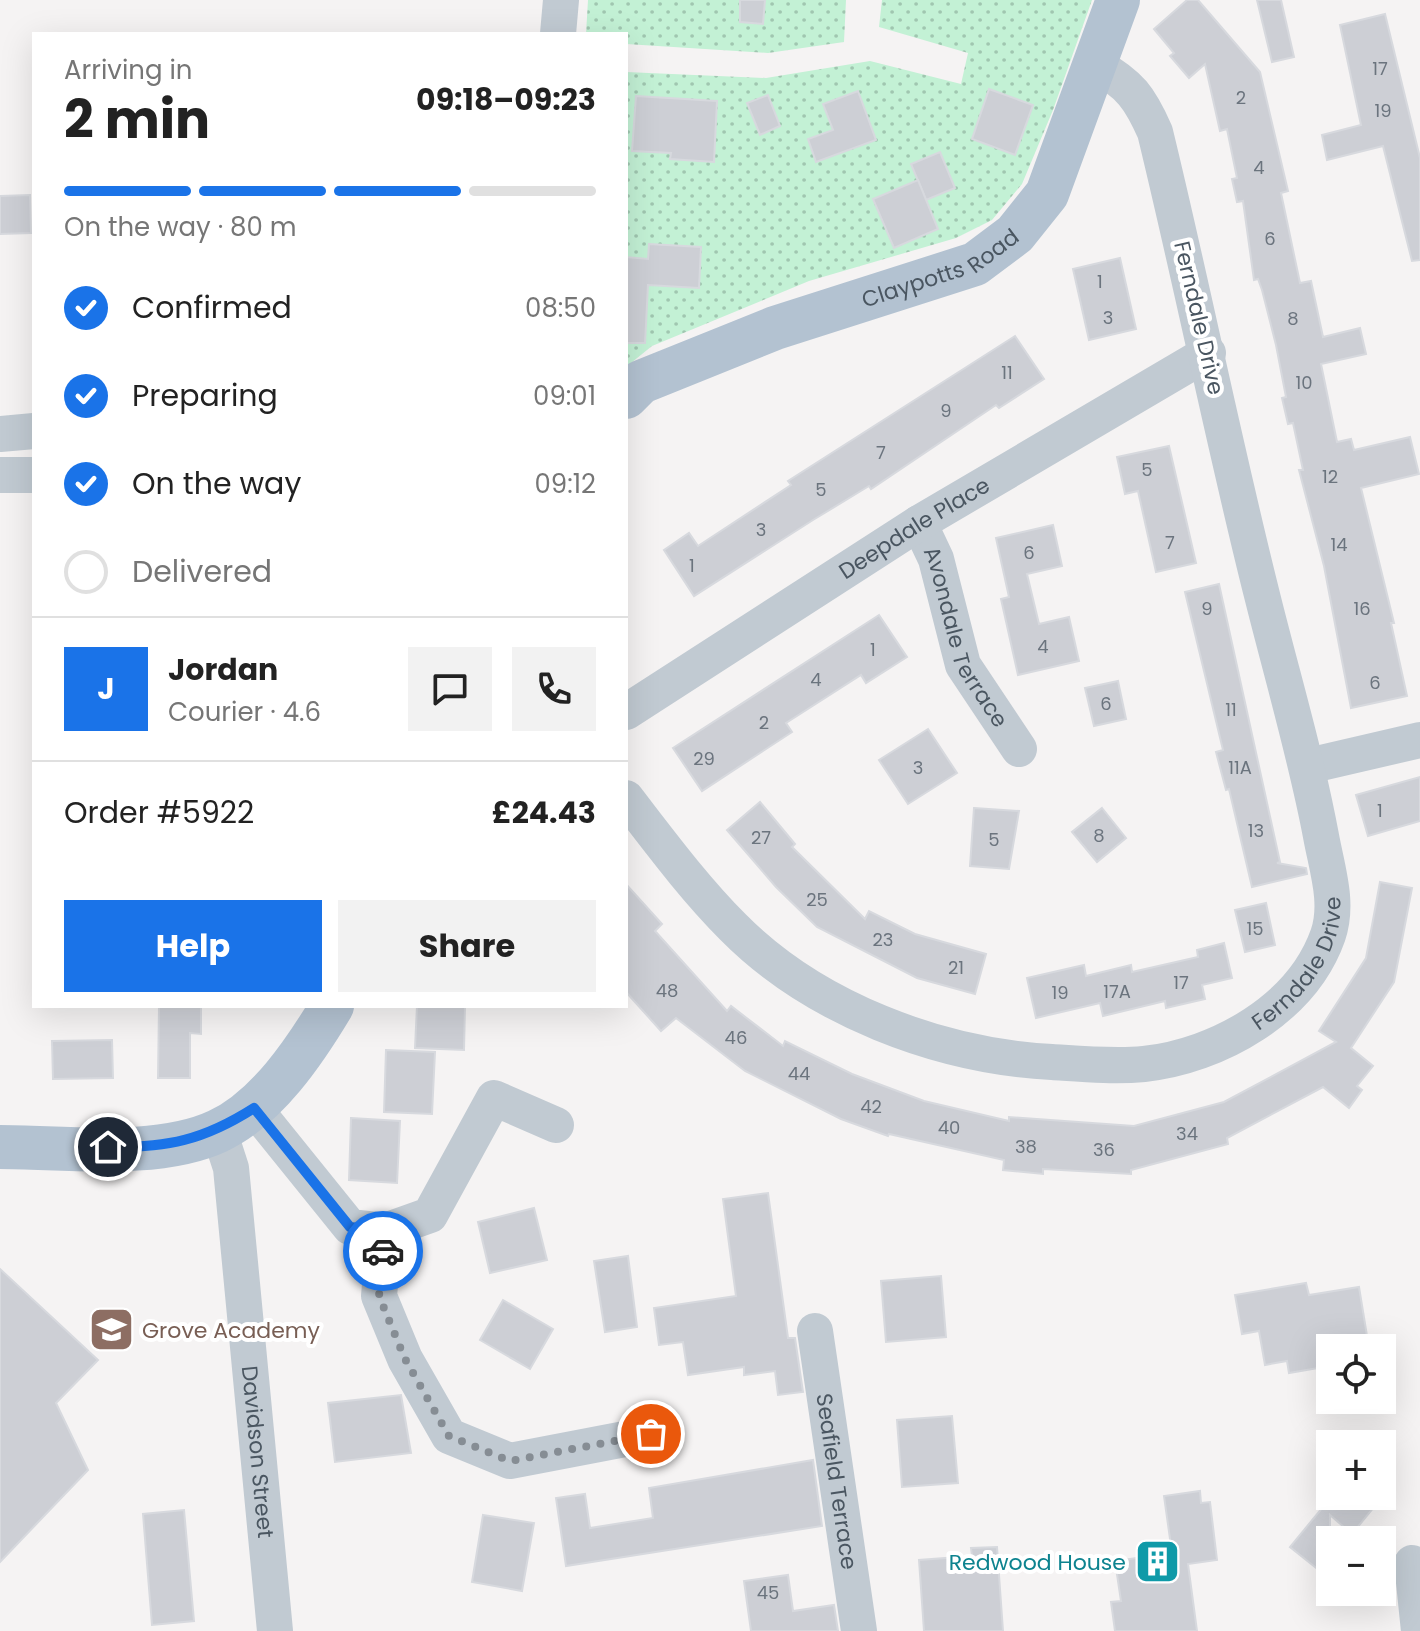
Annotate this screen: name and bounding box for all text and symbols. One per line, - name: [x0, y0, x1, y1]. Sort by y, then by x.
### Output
- text: Arriving in: [64, 52, 193, 88]
- house number: 17: [1372, 56, 1388, 81]
- text: 09:18–09:23: [416, 78, 596, 121]
- text: 2 min: [64, 83, 210, 156]
- house number: 2: [1236, 85, 1246, 110]
- house number: 19: [1374, 98, 1392, 123]
- house number: 4: [1253, 155, 1265, 180]
- text: On the way · 80 m: [64, 209, 297, 245]
- street label: Claypotts Road: [858, 221, 1025, 315]
- house number: 6: [1264, 226, 1276, 251]
- street label: Ferndale Drive: [1166, 238, 1232, 398]
- house number: 1: [1097, 269, 1103, 294]
- icon: check: [64, 286, 108, 330]
- text: Confirmed: [132, 286, 292, 329]
- text: 08:50: [525, 290, 596, 326]
- house number: 3: [1103, 305, 1113, 330]
- house number: 8: [1287, 306, 1299, 331]
- house number: 11: [1001, 360, 1013, 385]
- house number: 10: [1295, 370, 1313, 395]
- icon: check: [64, 374, 108, 418]
- text: Preparing: [132, 374, 278, 417]
- text: 09:01: [533, 378, 596, 414]
- house number: 9: [940, 398, 952, 423]
- house number: 7: [876, 440, 886, 465]
- house number: 5: [1141, 457, 1153, 482]
- icon: check: [64, 462, 108, 506]
- text: On the way: [132, 462, 301, 505]
- house number: 12: [1322, 464, 1338, 489]
- text: 09:12: [534, 466, 596, 502]
- street label: Deepdale Place: [833, 469, 995, 586]
- house number: 5: [815, 477, 827, 502]
- house number: 3: [756, 517, 766, 542]
- house number: 7: [1165, 530, 1175, 555]
- house number: 14: [1330, 532, 1348, 557]
- house number: 6: [1023, 540, 1035, 565]
- street label: Avondale Terrace: [917, 541, 1016, 733]
- text: Delivered: [132, 550, 272, 593]
- house number: 1: [689, 553, 695, 578]
- house number: 9: [1201, 596, 1213, 621]
- house number: 16: [1353, 596, 1371, 621]
- house number: 4: [1037, 634, 1049, 659]
- house number: 1: [870, 637, 876, 662]
- button: chat: [408, 647, 492, 731]
- button: phone: [512, 647, 596, 731]
- text: Jordan: [168, 648, 278, 691]
- text: J: [97, 667, 115, 710]
- house number: 4: [810, 667, 822, 692]
- house number: 6: [1369, 670, 1381, 695]
- house number: 6: [1100, 691, 1112, 716]
- text: Courier · 4.6: [168, 694, 321, 730]
- house number: 11: [1225, 697, 1237, 722]
- house number: 2: [759, 710, 769, 735]
- house number: 29: [693, 746, 715, 771]
- house number: 3: [913, 755, 923, 780]
- house number: 11A: [1228, 755, 1252, 780]
- text: Order #5922: [64, 791, 254, 834]
- text: £24.43: [492, 791, 596, 834]
- house number: 1: [1377, 798, 1383, 823]
- house number: 13: [1248, 818, 1264, 843]
- house number: 8: [1093, 823, 1105, 848]
- house number: 27: [751, 825, 771, 850]
- house number: 5: [988, 827, 1000, 852]
- house number: 25: [806, 887, 828, 912]
- street label: Ferndale Drive: [1245, 896, 1348, 1037]
- button: Help: [64, 900, 322, 992]
- button: Share: [338, 900, 596, 992]
- house number: 15: [1246, 916, 1264, 941]
- house number: 23: [873, 927, 893, 952]
- house number: 21: [948, 955, 964, 980]
- house number: 17: [1173, 970, 1189, 995]
- house number: 48: [656, 978, 678, 1003]
- house number: 17A: [1103, 979, 1131, 1004]
- house number: 19: [1051, 980, 1069, 1005]
- house number: 46: [725, 1025, 747, 1050]
- house number: 44: [788, 1061, 810, 1086]
- house number: 42: [860, 1094, 882, 1119]
- pin: [74, 1113, 142, 1181]
- house number: 40: [938, 1115, 960, 1140]
- house number: 34: [1176, 1121, 1198, 1146]
- icon: home: [86, 1125, 130, 1169]
- house number: 38: [1015, 1134, 1037, 1159]
- house number: 36: [1093, 1137, 1115, 1162]
- courier: [343, 1211, 423, 1291]
- icon: car: [361, 1229, 405, 1273]
- school or university icon: Grove Academy: [87, 1306, 135, 1354]
- place label: Grove Academy: [142, 1315, 320, 1346]
- map controls: [1316, 1334, 1396, 1606]
- button: locate: [1316, 1334, 1396, 1414]
- street label: Davidson Street: [234, 1364, 282, 1539]
- street label: Seafield Terrace: [809, 1391, 865, 1572]
- pin: [617, 1400, 685, 1468]
- icon: bag: [629, 1412, 673, 1456]
- button: +: [1316, 1430, 1396, 1510]
- button: −: [1316, 1526, 1396, 1606]
- building icon: Redwood House: [1133, 1538, 1181, 1586]
- place label: Redwood House: [949, 1547, 1126, 1578]
- house number: 45: [757, 1580, 779, 1605]

